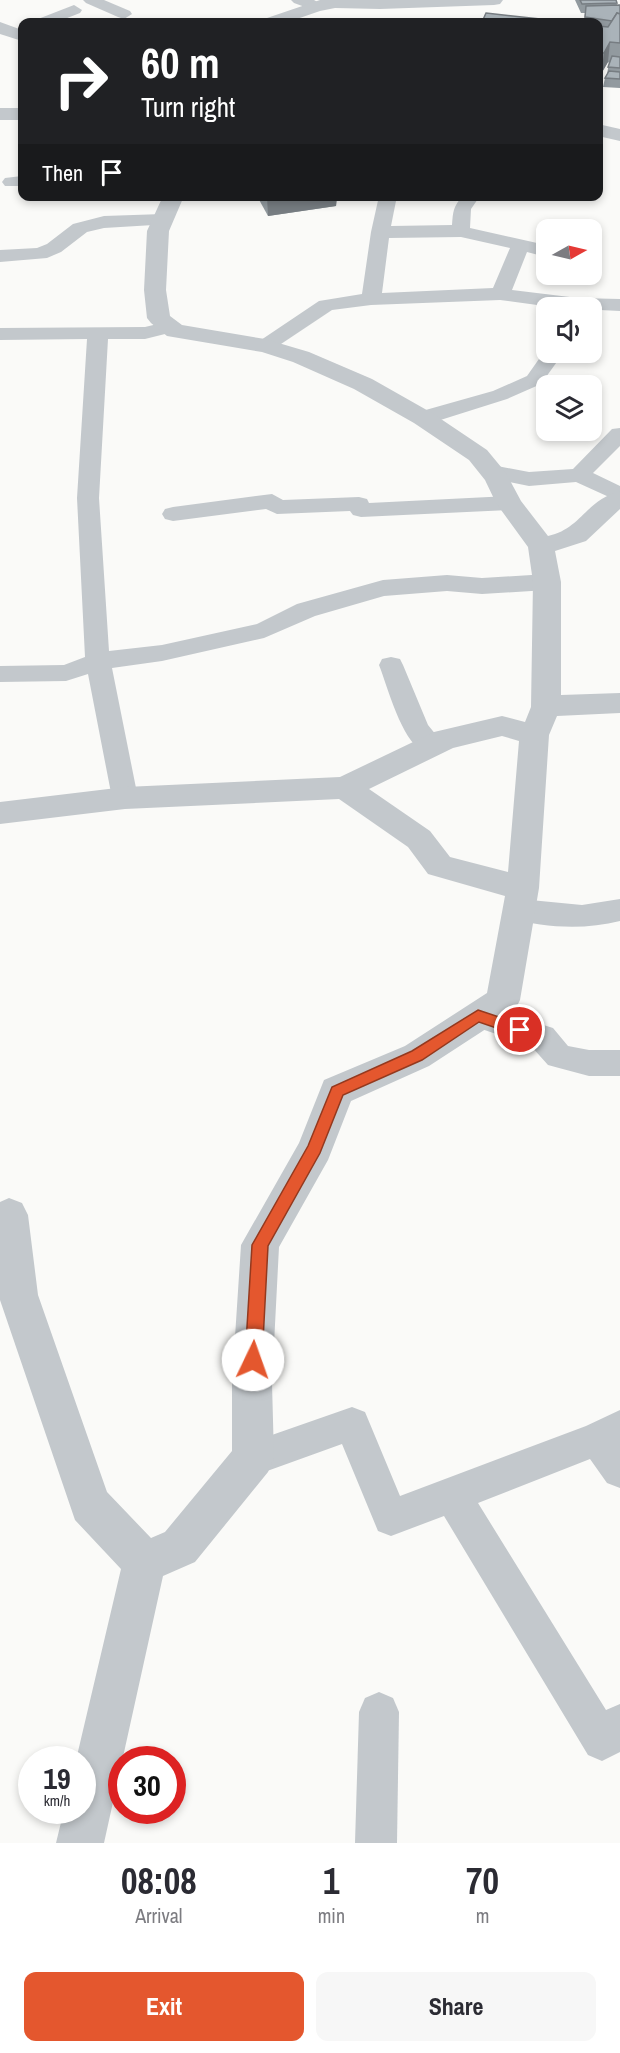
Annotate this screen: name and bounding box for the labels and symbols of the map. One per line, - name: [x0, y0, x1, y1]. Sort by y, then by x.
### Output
- north arrow: [536, 219, 602, 285]
- pin: [494, 1004, 545, 1055]
- position arrow: [221, 1328, 285, 1392]
- speed limit sign: 30: [108, 1746, 186, 1824]

